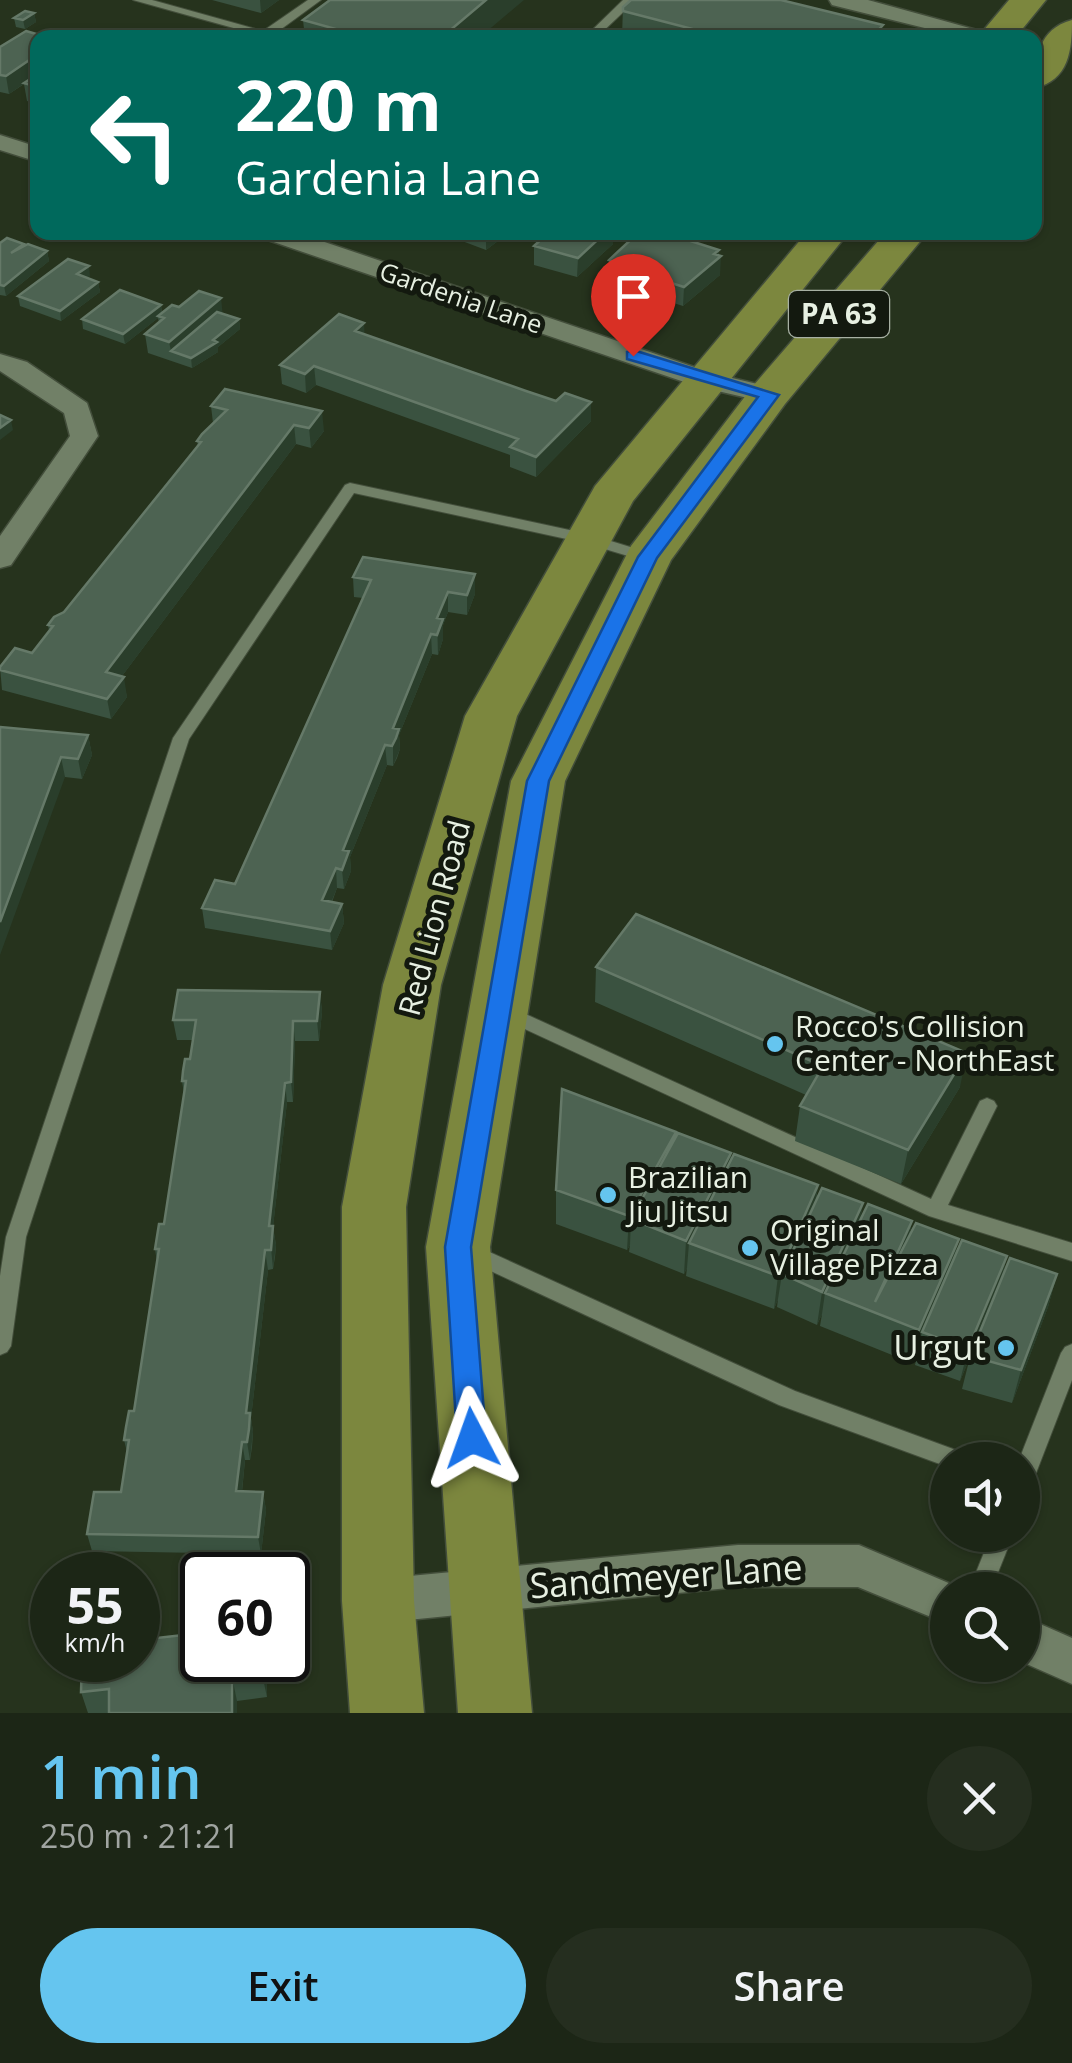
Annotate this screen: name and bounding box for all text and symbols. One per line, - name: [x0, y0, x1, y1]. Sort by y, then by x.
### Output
- text: 220 m: [235, 56, 442, 152]
- icon: left: [70, 70, 200, 200]
- text: Gardenia Lane: [235, 147, 541, 208]
- street label: Gardenia Lane: [375, 253, 547, 341]
- pin: [591, 254, 676, 357]
- icon: arrive: [606, 269, 661, 324]
- road number: PA 63: [789, 291, 889, 337]
- street label: Red Lion Road: [388, 815, 479, 1020]
- place label: Rocco's Collision Center - NorthEast: [795, 1005, 1055, 1080]
- marker: Rocco's Collision Center - NorthEast: [764, 1033, 786, 1055]
- place label: Brazilian Jiu Jitsu: [625, 1156, 748, 1231]
- marker: Brazilian Jiu Jitsu: [597, 1184, 619, 1206]
- place label: Original Village Pizza: [770, 1209, 939, 1284]
- marker: Original Village Pizza: [739, 1237, 761, 1259]
- place label: Urgut: [893, 1323, 986, 1370]
- marker: Urgut: [995, 1337, 1017, 1359]
- position arrow: [420, 1386, 524, 1490]
- map controls: [930, 1442, 1040, 1682]
- button: sound: [930, 1442, 1040, 1552]
- street label: Sandmeyer Lane: [528, 1543, 804, 1608]
- speed limit sign: 60: [180, 1552, 310, 1682]
- text: 55: [66, 1571, 124, 1639]
- button: search: [930, 1572, 1040, 1682]
- text: km/h: [65, 1625, 125, 1659]
- text: 1 min: [40, 1735, 202, 1817]
- button: close: [927, 1746, 1032, 1851]
- text: 250 m · 21:21: [40, 1814, 239, 1857]
- button: Exit: [40, 1928, 526, 2043]
- button: Share: [546, 1928, 1032, 2043]

